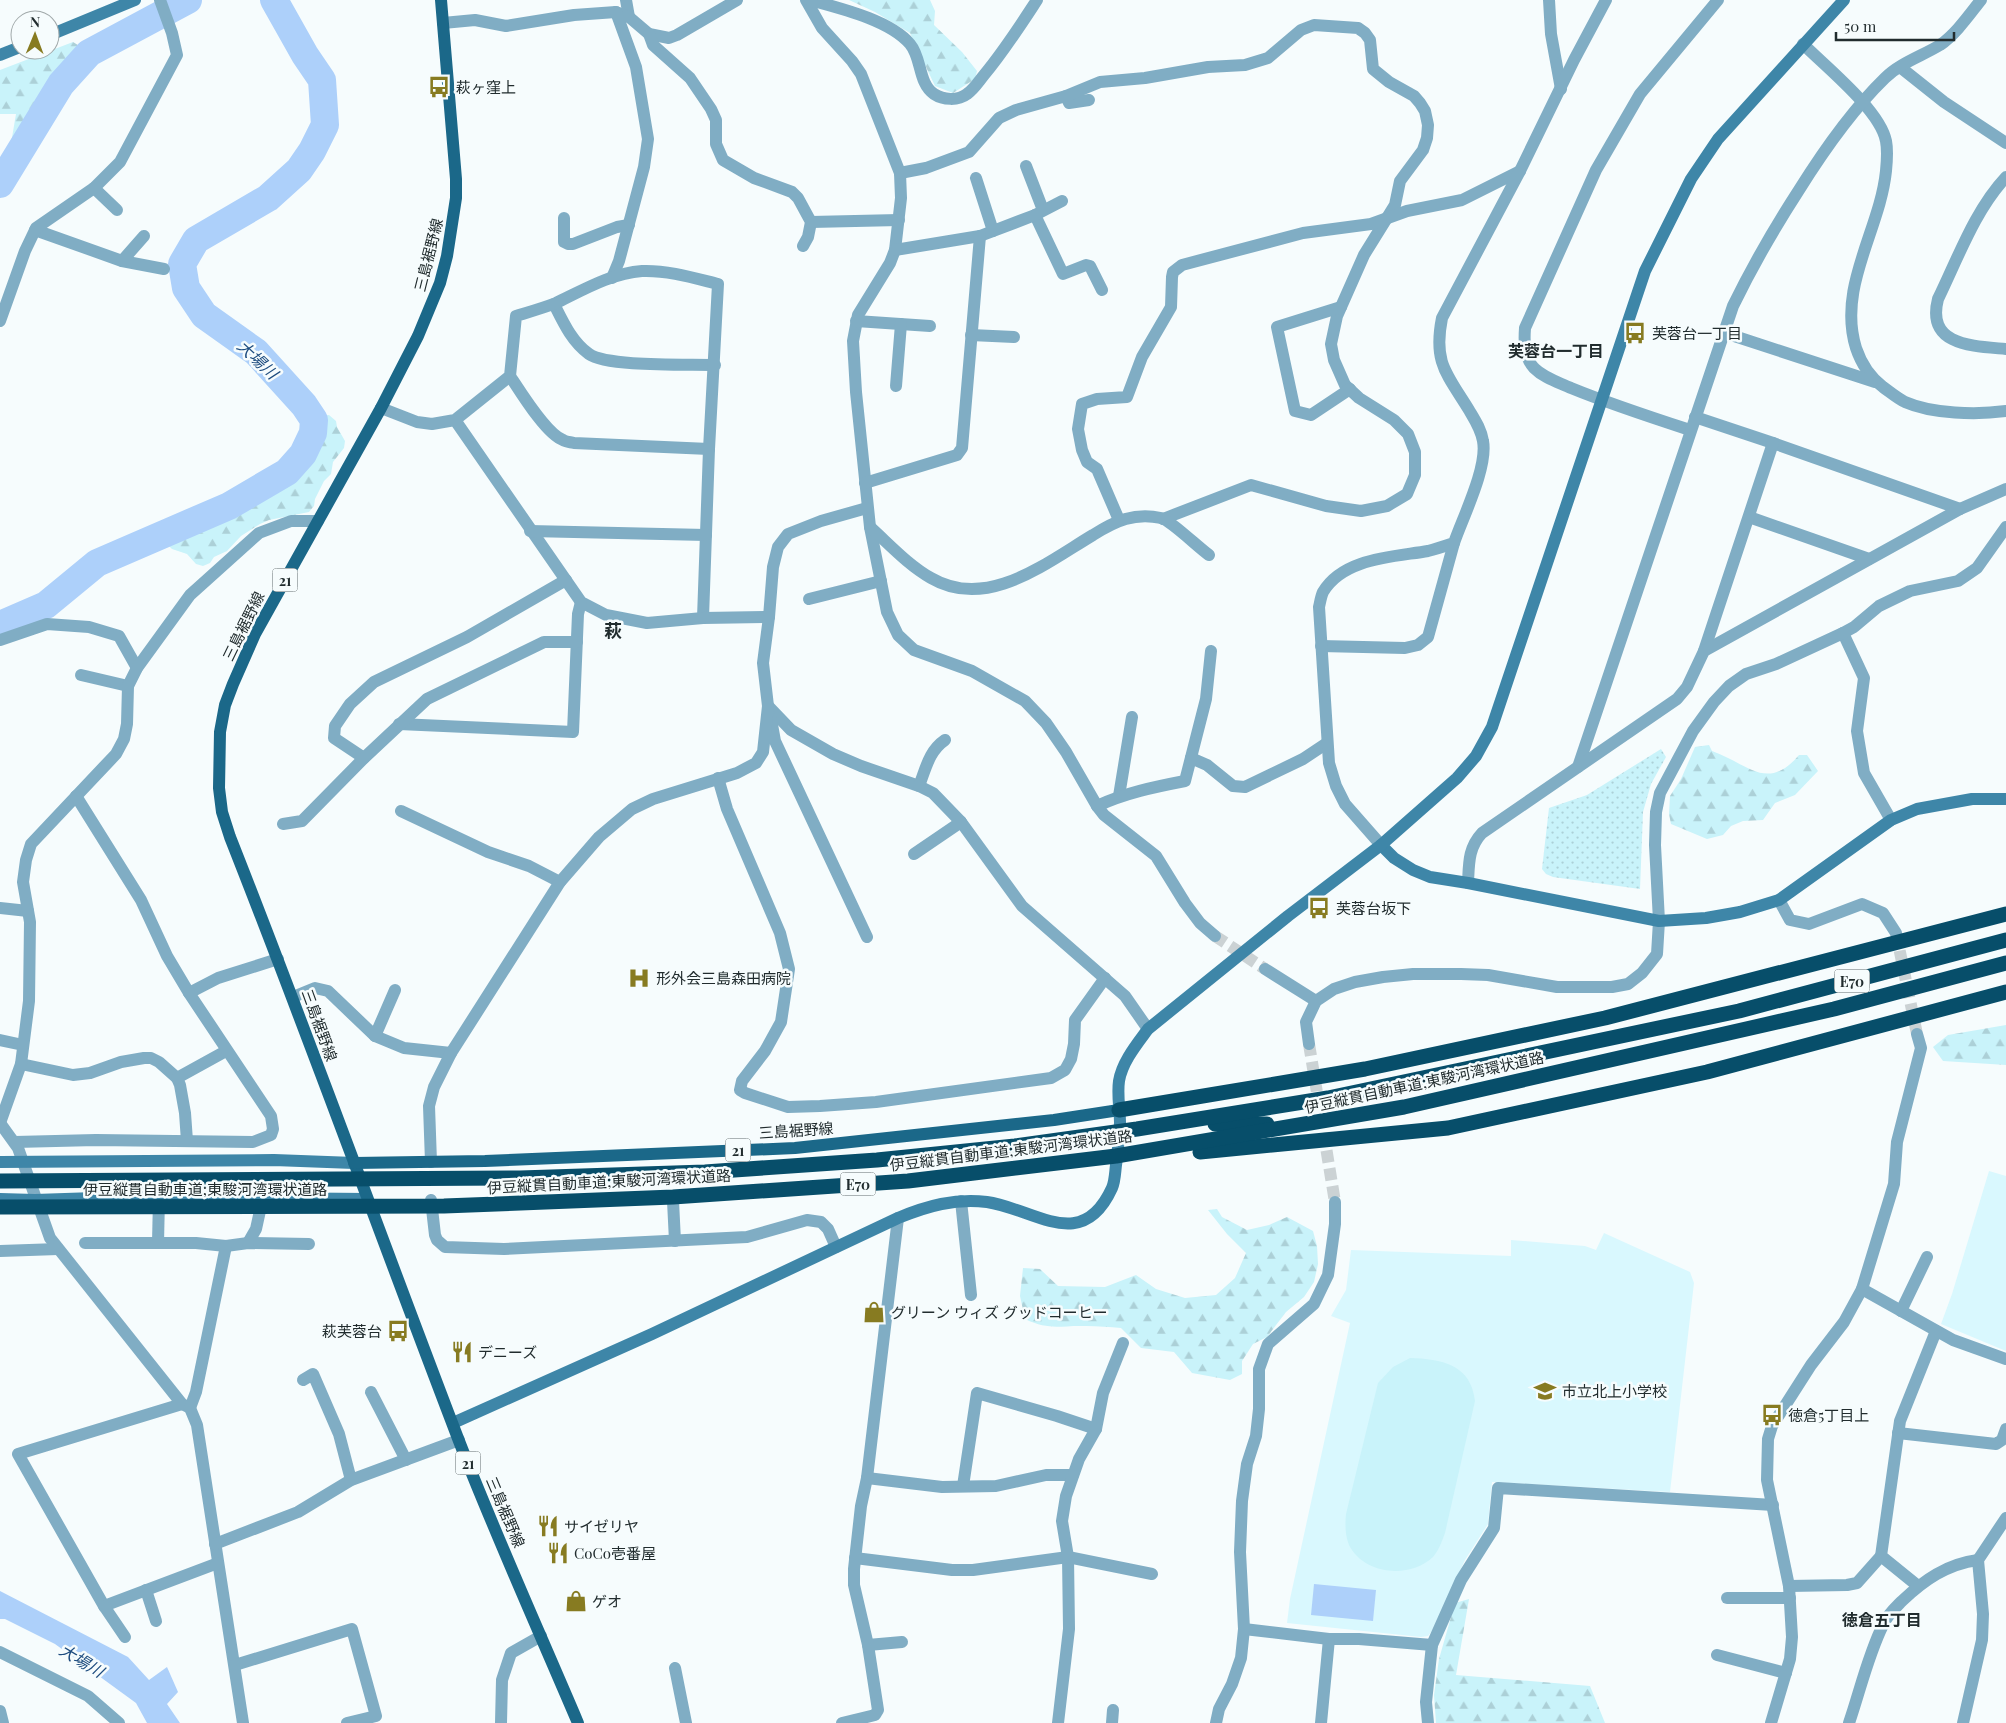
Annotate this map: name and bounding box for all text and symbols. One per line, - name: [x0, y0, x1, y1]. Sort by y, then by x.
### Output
- north arrow: [10, 10, 60, 60]
- scale bar: [1836, 10, 1954, 42]
- text: N: [30, 12, 40, 31]
- text: 50 m: [1844, 16, 1877, 36]
- bus stop icon: 萩ヶ窪上: [426, 74, 452, 100]
- place label: 萩ヶ窪上: [456, 77, 516, 97]
- street label: 三島裾野線: [409, 216, 447, 294]
- bus stop icon: 芙蓉台一丁目: [1622, 320, 1648, 346]
- place label: 芙蓉台一丁目: [1652, 323, 1742, 343]
- water label: 大場川: [233, 335, 284, 384]
- district label: 芙蓉台一丁目: [1508, 340, 1604, 361]
- road number: 21: [272, 568, 298, 592]
- street label: 三島裾野線: [218, 588, 268, 664]
- district label: 萩: [604, 618, 622, 642]
- bus stop icon: 芙蓉台坂下: [1306, 895, 1332, 921]
- place label: 芙蓉台坂下: [1336, 898, 1411, 918]
- hospital icon: 形外会三島森田病院: [626, 965, 652, 991]
- place label: 形外会三島森田病院: [656, 968, 791, 988]
- road number: E70: [1834, 969, 1870, 992]
- street label: 三島裾野線: [298, 986, 342, 1064]
- street label: 伊豆縦貫自動車道;東駿河湾環状道路: [1302, 1047, 1546, 1117]
- street label: 三島裾野線: [758, 1117, 834, 1143]
- street label: 伊豆縦貫自動車道;東駿河湾環状道路: [889, 1125, 1133, 1175]
- road number: 21: [726, 1138, 750, 1162]
- street label: 伊豆縦貫自動車道;東駿河湾環状道路: [487, 1165, 731, 1197]
- road number: E70: [840, 1172, 876, 1196]
- street label: 伊豆縦貫自動車道;東駿河湾環状道路: [83, 1179, 327, 1199]
- shop icon: グリーン ウィズ グッドコーヒー: [861, 1299, 887, 1325]
- place label: グリーン ウィズ グッドコーヒー: [891, 1302, 1108, 1322]
- bus stop icon: 萩芙蓉台: [385, 1318, 411, 1344]
- place label: 萩芙蓉台: [322, 1321, 382, 1341]
- restaurant icon: デニーズ: [449, 1339, 475, 1365]
- place label: デニーズ: [478, 1342, 537, 1362]
- school or university icon: 市立北上小学校: [1532, 1378, 1558, 1404]
- place label: 市立北上小学校: [1562, 1381, 1667, 1401]
- bus stop icon: 徳倉5丁目上: [1759, 1402, 1785, 1428]
- place label: 徳倉5丁目上: [1788, 1405, 1869, 1425]
- road number: 21: [456, 1452, 480, 1475]
- street label: 三島裾野線: [482, 1474, 530, 1550]
- restaurant icon: サイゼリヤ: [535, 1513, 561, 1539]
- place label: サイゼリヤ: [564, 1516, 639, 1536]
- restaurant icon: CoCo壱番屋: [545, 1540, 571, 1566]
- place label: CoCo壱番屋: [574, 1543, 656, 1563]
- shop icon: ゲオ: [563, 1588, 589, 1614]
- place label: ゲオ: [592, 1591, 622, 1611]
- district label: 徳倉五丁目: [1842, 1609, 1922, 1630]
- water label: 大場川: [56, 1639, 110, 1682]

